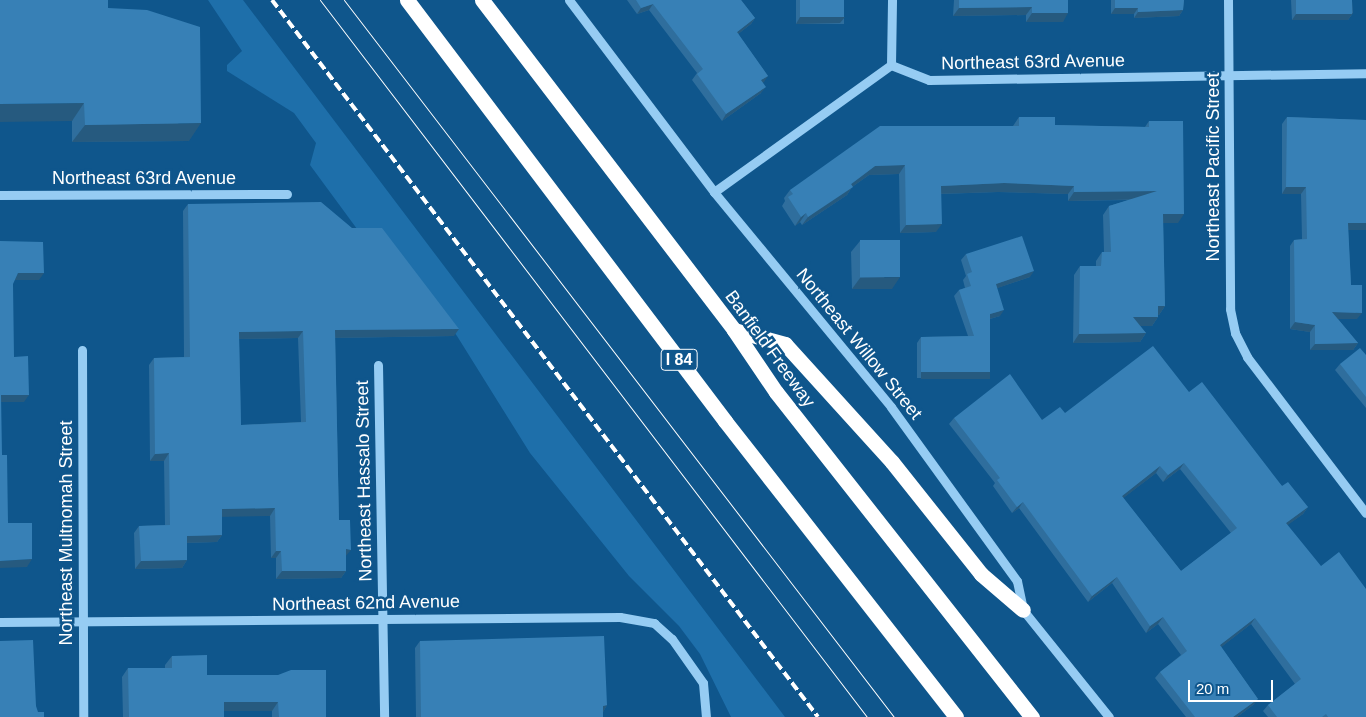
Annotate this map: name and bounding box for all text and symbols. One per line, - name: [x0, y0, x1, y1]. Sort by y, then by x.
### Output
- street label: Northeast 63rd Avenue: [940, 50, 1126, 74]
- street label: Northeast Pacific Street: [1202, 72, 1224, 262]
- street label: Northeast 63rd Avenue: [52, 167, 236, 189]
- street label: Northeast Willow Street: [791, 264, 927, 424]
- street label: Banfield Freeway: [720, 286, 820, 412]
- road number: I 84: [660, 346, 698, 374]
- street label: Northeast Hassalo Street: [351, 380, 377, 582]
- street label: Northeast Multnomah Street: [55, 420, 77, 646]
- street label: Northeast 62nd Avenue: [271, 591, 461, 615]
- scale bar: [1191, 670, 1276, 702]
- text: 20 m: [1196, 680, 1229, 697]

